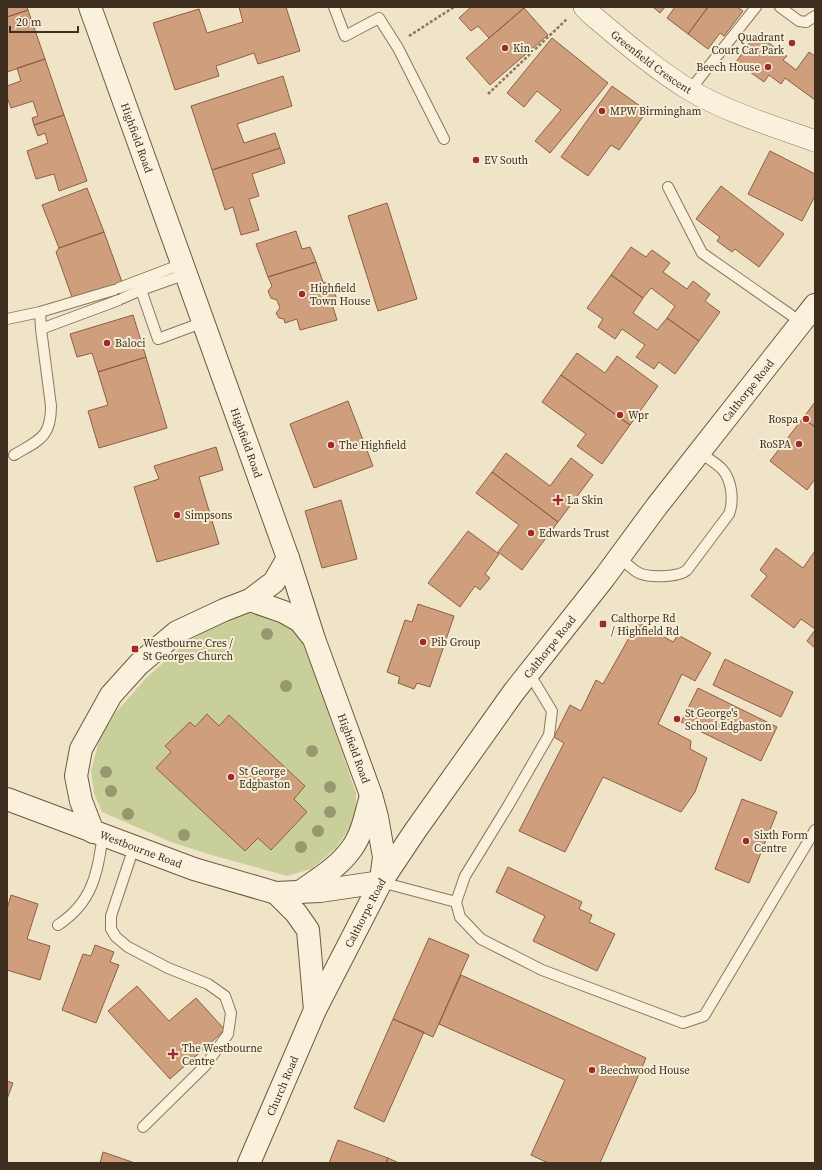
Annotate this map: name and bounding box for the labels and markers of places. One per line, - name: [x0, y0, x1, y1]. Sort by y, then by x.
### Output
- place label: Quadrant Court Car Park: [711, 30, 785, 58]
- marker: Quadrant Court Car Park: [787, 38, 797, 48]
- place label: Kin.: [513, 41, 534, 56]
- marker: Kin.: [500, 43, 510, 53]
- place label: Beech House: [696, 60, 760, 75]
- marker: Beech House: [763, 62, 773, 72]
- place label: MPW Birmingham: [610, 104, 701, 119]
- marker: MPW Birmingham: [597, 106, 607, 116]
- place label: EV South: [484, 153, 529, 168]
- marker: EV South: [471, 155, 481, 165]
- place label: Highfield Town House: [310, 281, 371, 309]
- marker: Highfield Town House: [297, 289, 307, 299]
- place label: Baloci: [115, 336, 145, 351]
- marker: Baloci: [102, 338, 112, 348]
- place label: Wpr: [628, 408, 649, 423]
- marker: Wpr: [615, 410, 625, 420]
- place label: Rospa: [768, 412, 798, 427]
- marker: Rospa: [801, 414, 811, 424]
- place label: RoSPA: [759, 437, 792, 452]
- place label: The Highfield: [339, 438, 407, 453]
- marker: RoSPA: [794, 439, 804, 449]
- marker: The Highfield: [326, 440, 336, 450]
- place label: La Skin: [567, 493, 604, 508]
- marker: La Skin: [552, 494, 564, 506]
- place label: Simpsons: [185, 508, 233, 523]
- marker: Simpsons: [172, 510, 182, 520]
- place label: Edwards Trust: [539, 526, 610, 541]
- marker: Edwards Trust: [526, 528, 536, 538]
- place label: Calthorpe Rd / Highfield Rd: [611, 611, 680, 639]
- marker: Calthorpe Rd / Highfield Rd: [598, 619, 608, 629]
- place label: Pib Group: [431, 635, 480, 650]
- place label: Westbourne Cres / St Georges Church: [143, 636, 234, 664]
- marker: Pib Group: [418, 637, 428, 647]
- marker: Westbourne Cres / St Georges Church: [130, 644, 140, 654]
- place label: St George's School Edgbaston: [685, 706, 772, 734]
- marker: St George's School Edgbaston: [672, 714, 682, 724]
- place label: St George Edgbaston: [239, 764, 291, 792]
- marker: St George Edgbaston: [226, 772, 236, 782]
- place label: Sixth Form Centre: [754, 828, 808, 856]
- marker: Sixth Form Centre: [741, 836, 751, 846]
- place label: The Westbourne Centre: [182, 1041, 263, 1069]
- marker: The Westbourne Centre: [167, 1048, 179, 1060]
- place label: Beechwood House: [600, 1063, 690, 1078]
- marker: Beechwood House: [587, 1065, 597, 1075]

